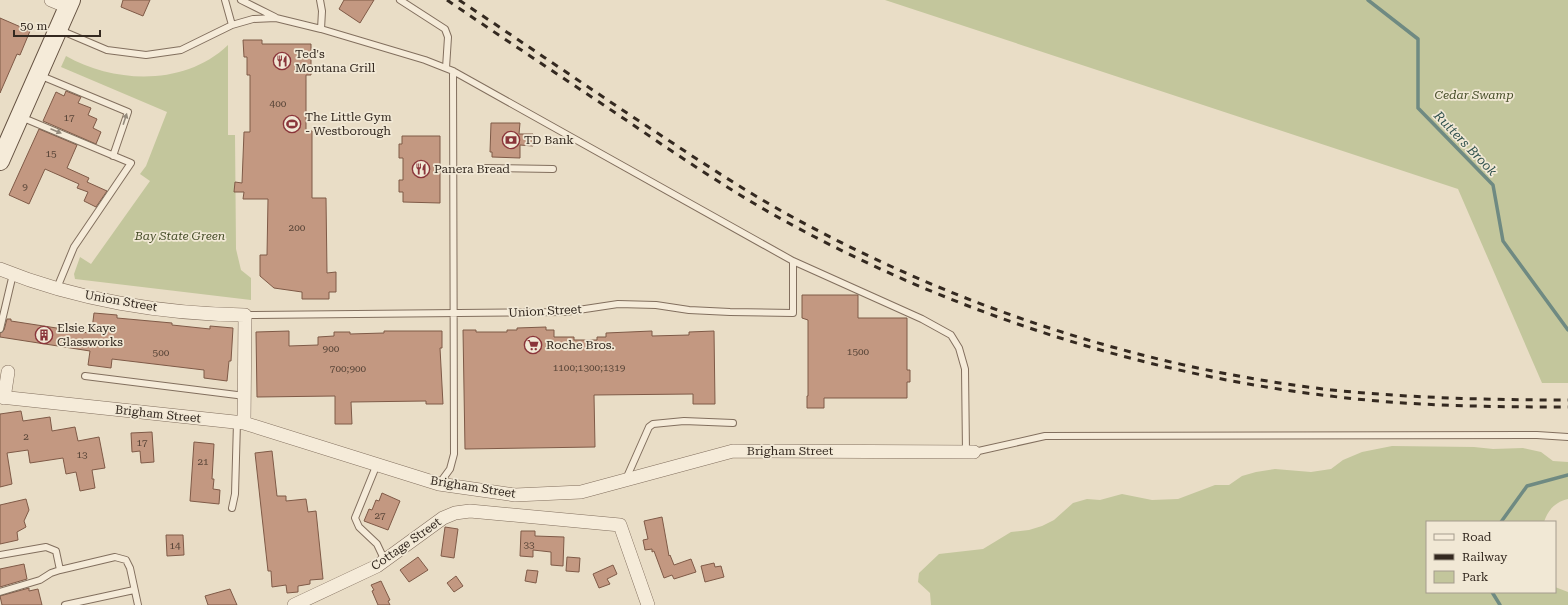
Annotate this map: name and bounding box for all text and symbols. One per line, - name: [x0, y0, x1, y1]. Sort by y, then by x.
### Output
- scale bar: [14, 12, 100, 38]
- text: 50 m: [20, 19, 47, 33]
- place label: Ted's Montana Grill: [295, 47, 375, 75]
- restaurant icon: Ted's Montana Grill: [272, 51, 292, 71]
- park label: Cedar Swamp: [1434, 88, 1514, 102]
- house number: 400: [270, 98, 287, 109]
- water label: Rutters Brook: [1430, 107, 1501, 179]
- place label: The Little Gym - Westborough: [305, 110, 392, 138]
- house number: 17: [63, 112, 75, 123]
- one-way arrow: [123, 112, 129, 124]
- sports icon: The Little Gym - Westborough: [282, 114, 302, 134]
- one-way arrow: [50, 129, 62, 135]
- bank icon: TD Bank: [501, 130, 521, 150]
- place label: TD Bank: [524, 133, 574, 147]
- house number: 15: [45, 148, 57, 159]
- restaurant icon: Panera Bread: [411, 159, 431, 179]
- place label: Panera Bread: [434, 162, 510, 176]
- house number: 9: [22, 181, 28, 192]
- house number: 200: [289, 222, 306, 233]
- park label: Bay State Green: [134, 229, 225, 243]
- street label: Union Street: [84, 288, 159, 314]
- street label: Union Street: [508, 302, 583, 320]
- place label: Elsie Kaye Glassworks: [57, 321, 123, 349]
- building icon: Elsie Kaye Glassworks: [34, 325, 54, 345]
- supermarket icon: Roche Bros.: [523, 335, 543, 355]
- place label: Roche Bros.: [546, 338, 615, 352]
- house number: 900: [323, 343, 340, 354]
- house number: 1500: [847, 346, 870, 357]
- house number: 500: [153, 347, 170, 358]
- house number: 1100;1300;1319: [553, 362, 626, 373]
- house number: 700;900: [330, 363, 367, 374]
- street label: Brigham Street: [114, 403, 202, 426]
- house number: 2: [23, 431, 29, 442]
- house number: 17: [136, 437, 148, 448]
- street label: Brigham Street: [747, 444, 834, 458]
- house number: 13: [76, 449, 88, 460]
- house number: 21: [197, 456, 209, 467]
- street label: Brigham Street: [429, 473, 517, 501]
- house number: 27: [374, 510, 386, 521]
- street label: Cottage Street: [368, 514, 444, 573]
- legend: [1426, 521, 1556, 593]
- text: Road: [1462, 530, 1492, 544]
- house number: 33: [523, 539, 535, 550]
- house number: 14: [169, 540, 181, 551]
- text: Railway: [1462, 550, 1508, 564]
- text: Park: [1462, 570, 1489, 584]

